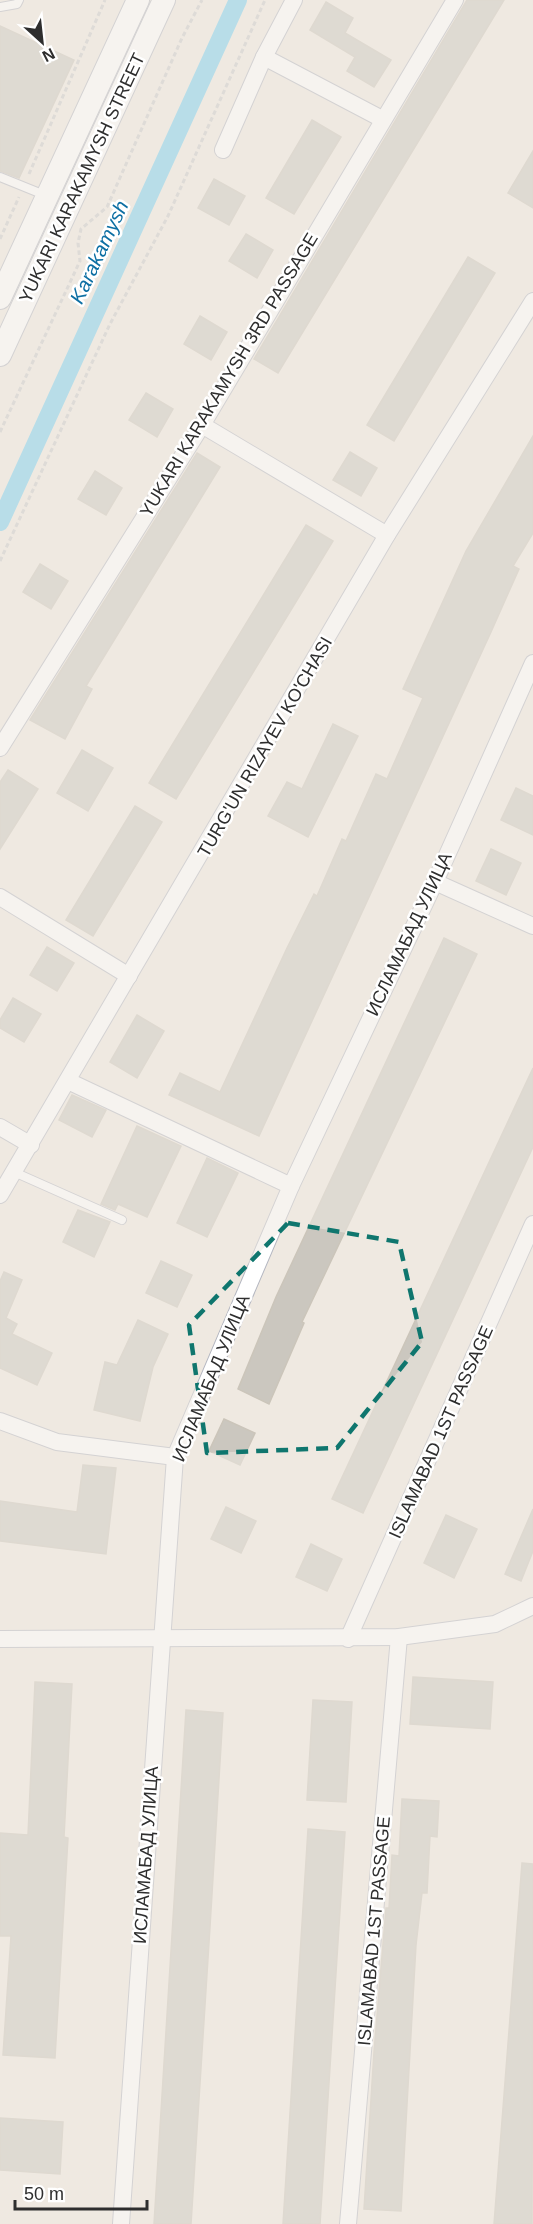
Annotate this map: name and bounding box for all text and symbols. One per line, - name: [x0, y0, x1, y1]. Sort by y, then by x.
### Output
- north arrow: [12, 12, 72, 72]
- text: N: [40, 45, 58, 65]
- street label: YUKARI KARAKAMYSH STREET: [15, 50, 149, 306]
- water label: Karakamysh: [66, 197, 132, 307]
- street label: YUKARI KARAKAMYSH 3RD PASSAGE: [136, 229, 322, 521]
- street label: TURG'UN RIZAYEV KO'CHASI: [194, 633, 336, 861]
- street label: ИСЛАМАБАД УЛИЦА: [362, 849, 456, 1019]
- street label: ИСЛАМАБАД УЛИЦА: [168, 1292, 254, 1464]
- street label: ISLAMABAD 1ST PASSAGE: [385, 1323, 497, 1541]
- street label: ИСЛАМАБАД УЛИЦА: [130, 1765, 162, 1945]
- street label: ISLAMABAD 1ST PASSAGE: [354, 1815, 394, 2047]
- scale bar: [15, 2173, 147, 2211]
- text: 50 m: [24, 2184, 64, 2204]

